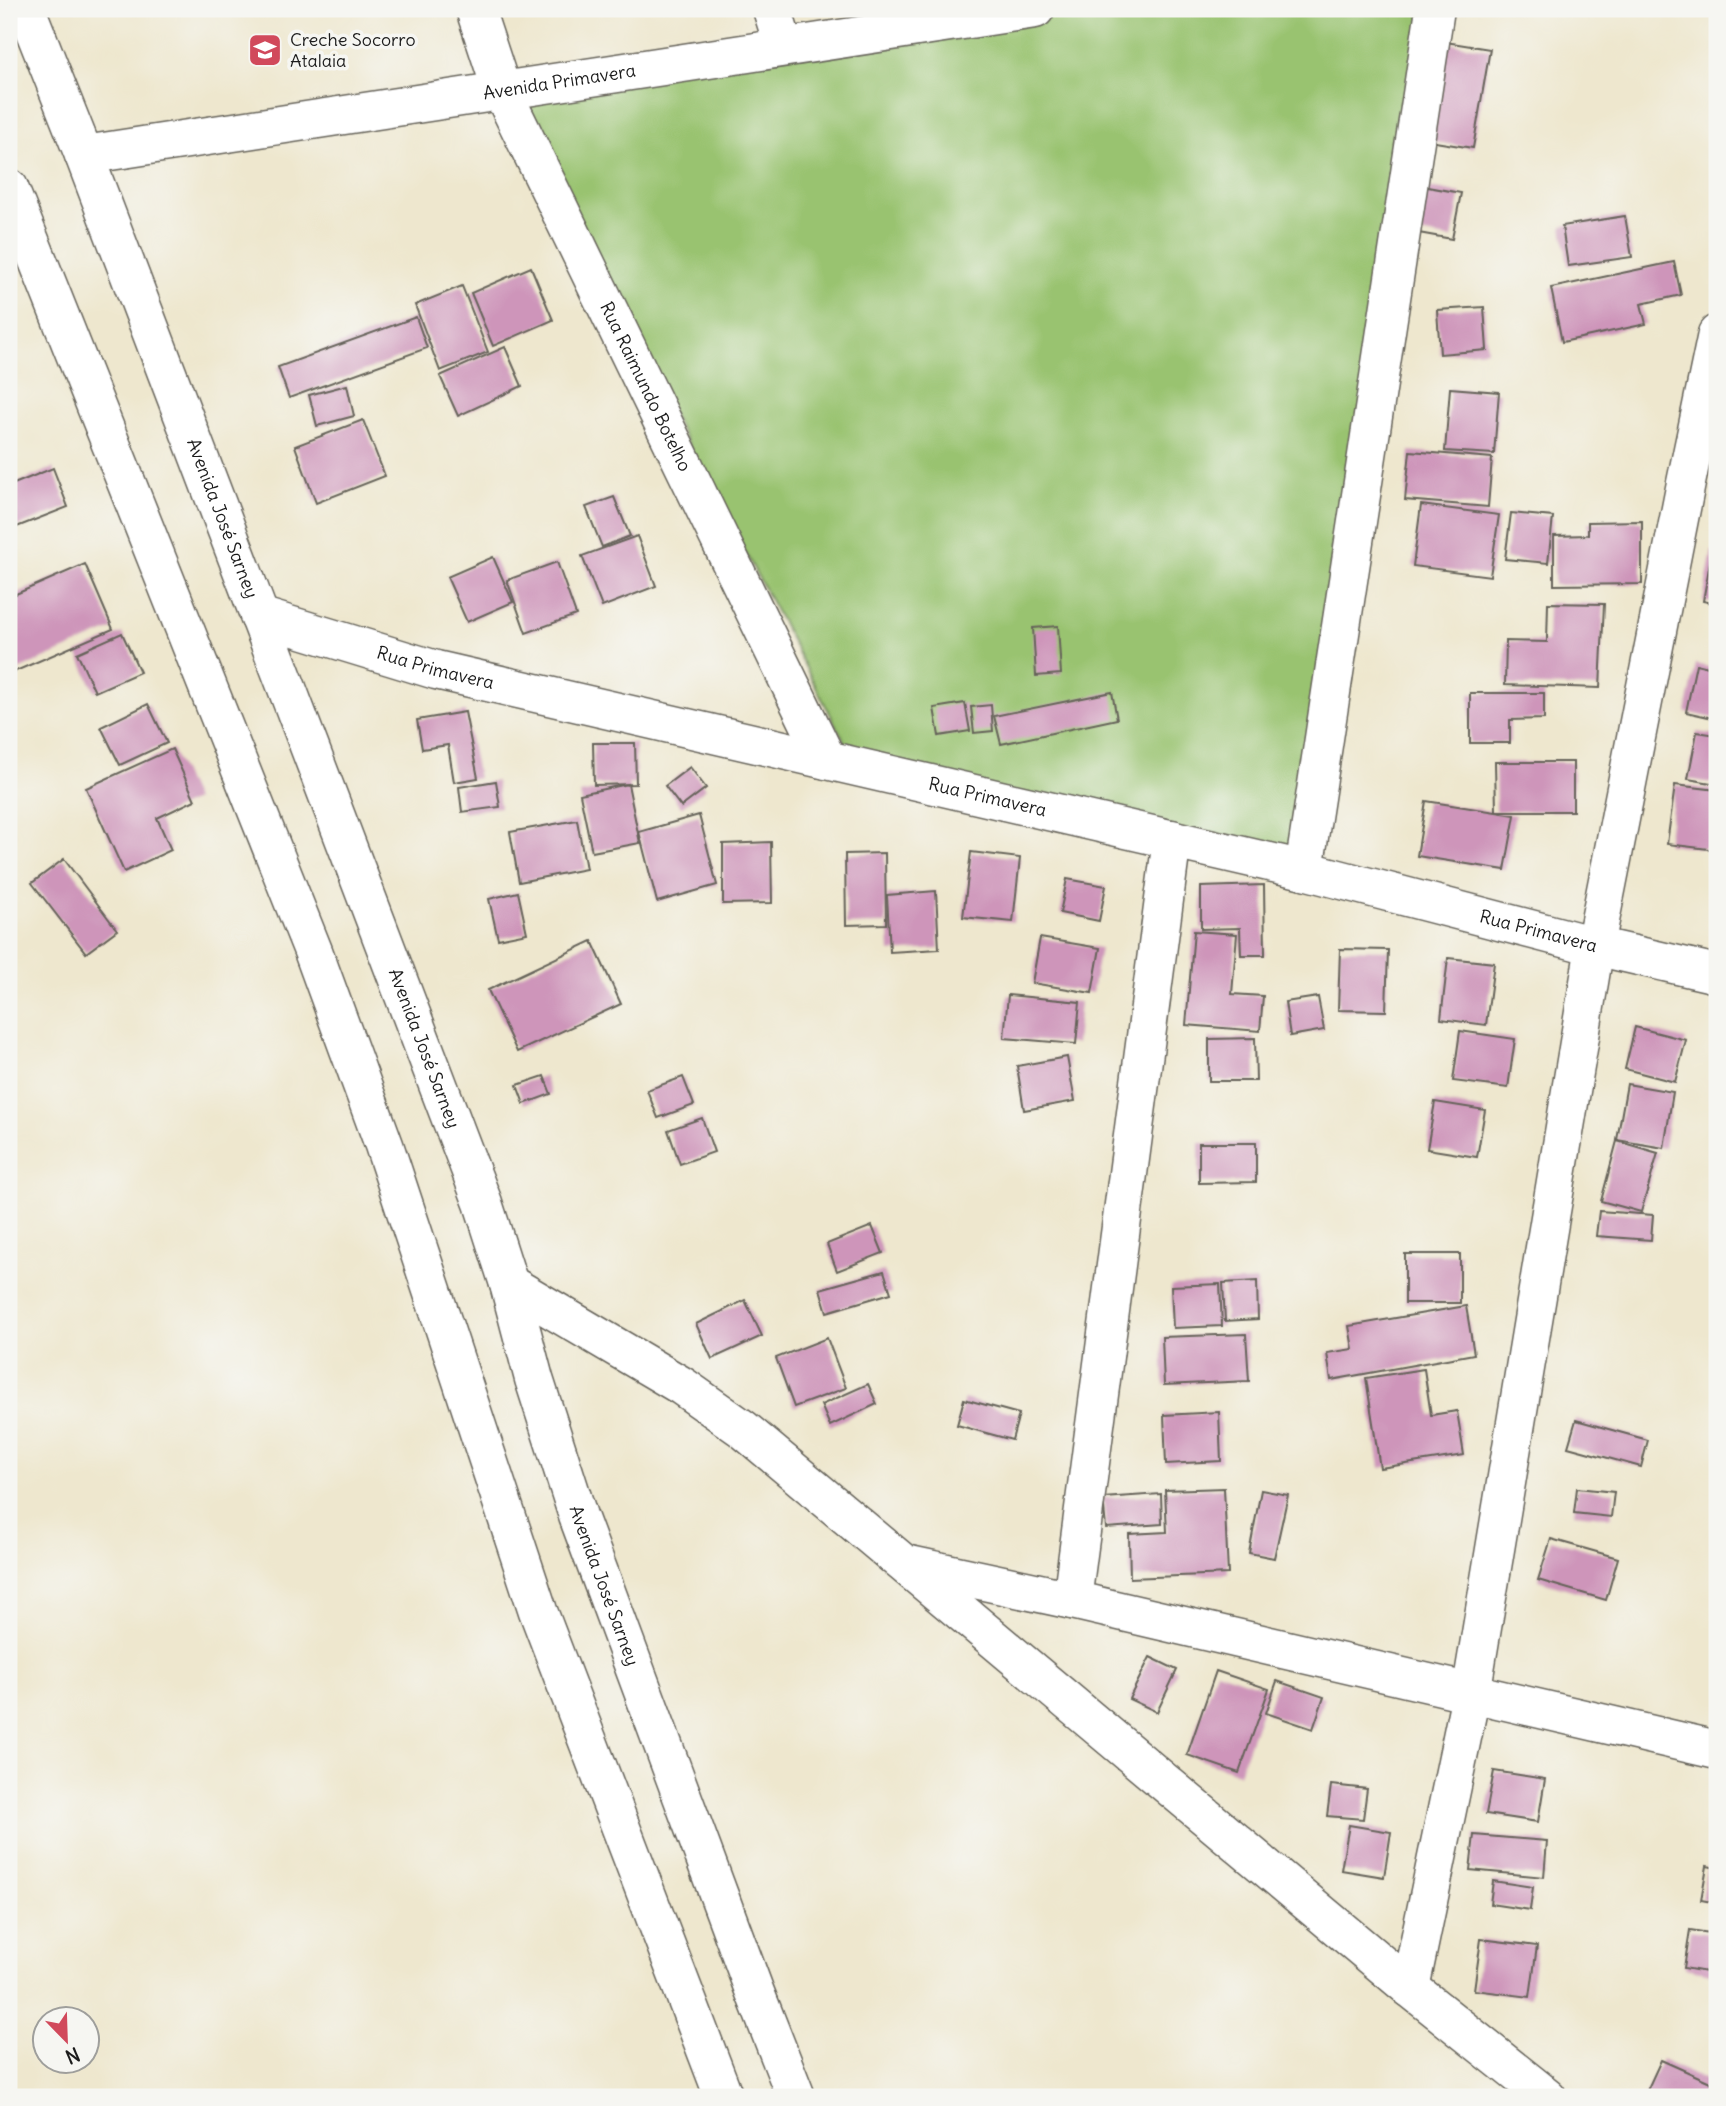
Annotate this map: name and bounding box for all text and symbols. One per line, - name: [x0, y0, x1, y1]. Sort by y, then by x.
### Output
- place label: Creche Socorro Atalaia: [290, 28, 416, 72]
- school or university icon: Creche Socorro Atalaia: [246, 31, 284, 69]
- street label: Avenida Primavera: [482, 58, 637, 105]
- street label: Rua Raimundo Botelho: [595, 298, 697, 475]
- street label: Avenida José Sarney: [182, 435, 264, 601]
- street label: Rua Primavera: [374, 641, 496, 694]
- street label: Rua Primavera: [926, 772, 1049, 821]
- street label: Rua Primavera: [1477, 904, 1600, 957]
- street label: Avenida José Sarney: [384, 965, 465, 1131]
- street label: Avenida José Sarney: [564, 1503, 645, 1669]
- north arrow: [32, 2004, 102, 2074]
- text: N: [62, 2042, 83, 2069]

